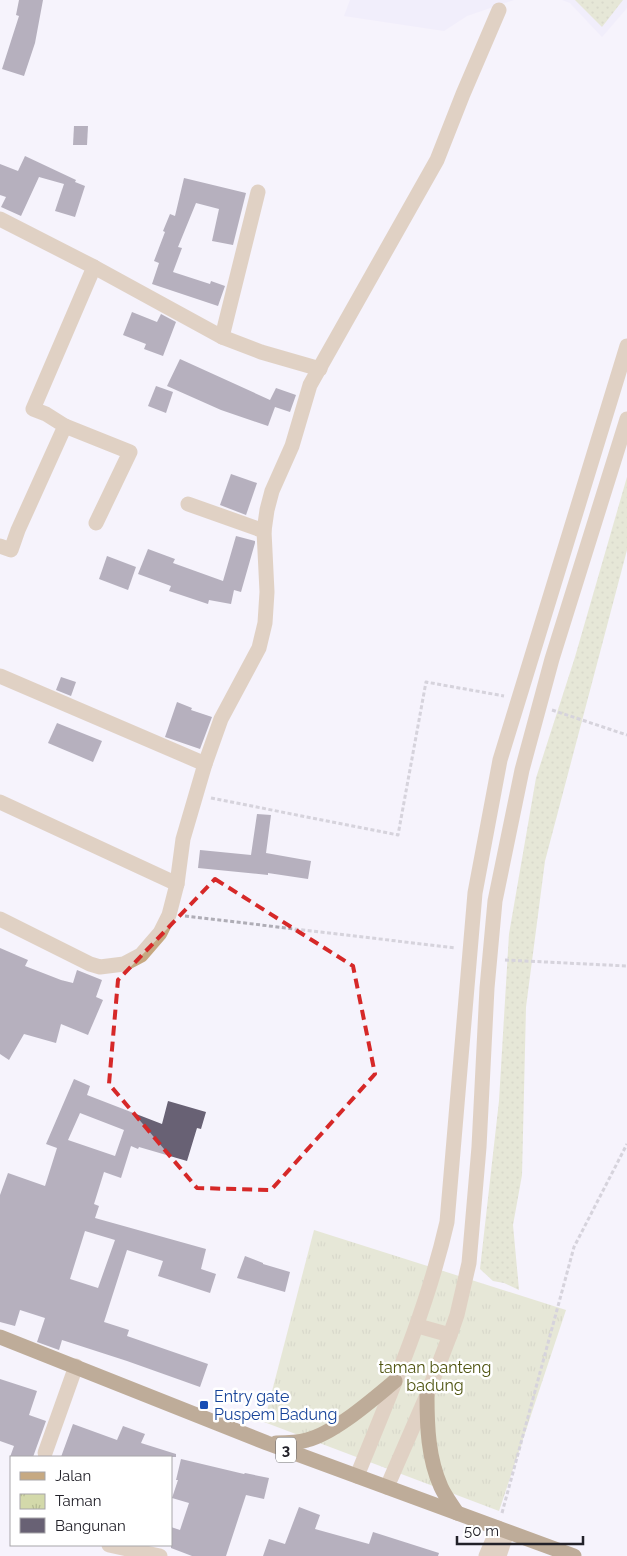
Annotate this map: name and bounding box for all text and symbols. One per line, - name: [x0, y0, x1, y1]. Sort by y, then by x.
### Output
- park label: taman banteng badung: [379, 1358, 491, 1395]
- place label: Entry gate Puspem Badung: [214, 1387, 337, 1424]
- marker: Entry gate Puspem Badung: [198, 1399, 210, 1411]
- road number: 3: [276, 1438, 296, 1462]
- legend: [10, 1456, 172, 1546]
- text: Jalan: [55, 1467, 91, 1485]
- text: Taman: [55, 1492, 101, 1510]
- scale bar: [457, 1514, 583, 1546]
- text: Bangunan: [55, 1517, 126, 1535]
- text: 50 m: [464, 1522, 499, 1540]

